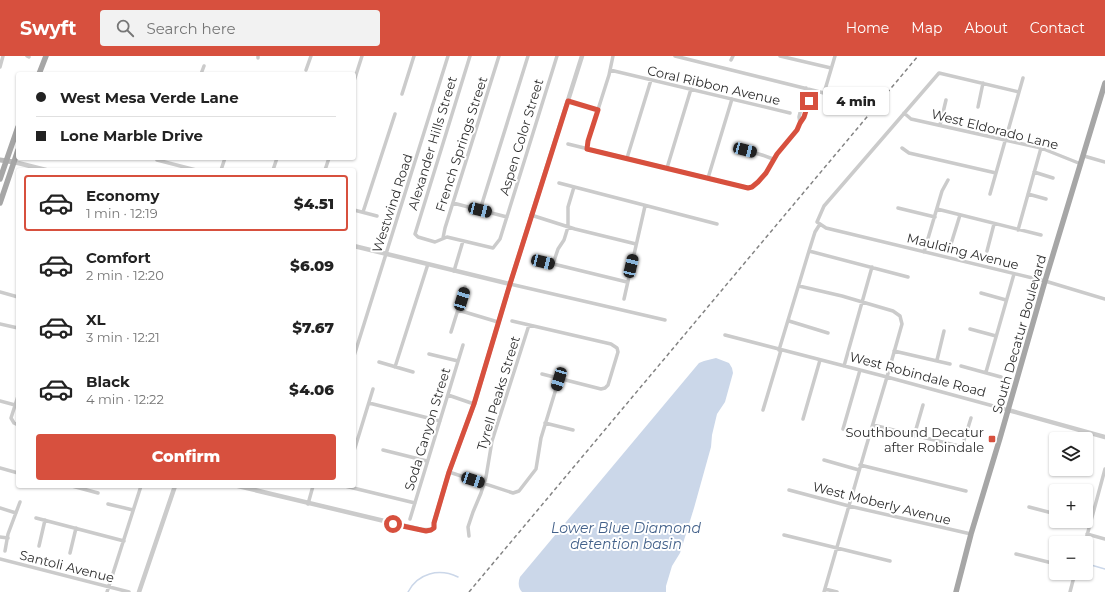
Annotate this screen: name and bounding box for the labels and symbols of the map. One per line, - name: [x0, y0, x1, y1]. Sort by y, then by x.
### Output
- street label: Coral Ribbon Avenue: [646, 62, 782, 108]
- street label: Alexander Hills Street: [404, 74, 460, 212]
- street label: French Springs Street: [432, 74, 490, 214]
- street label: Aspen Color Street: [496, 77, 546, 197]
- callout: 4 min: [823, 87, 889, 115]
- route end: [800, 92, 818, 110]
- street label: West Eldorado Lane: [930, 105, 1060, 153]
- car: [732, 141, 758, 159]
- street label: Westwind Road: [368, 152, 416, 254]
- car: [467, 201, 493, 219]
- street label: Maulding Avenue: [905, 229, 1021, 273]
- car: [530, 253, 556, 271]
- car: [622, 253, 640, 279]
- street label: South Decatur Boulevard: [989, 253, 1049, 415]
- car: [453, 286, 471, 312]
- street label: Tyrell Peaks Street: [473, 334, 523, 452]
- street label: West Robindale Road: [848, 348, 988, 400]
- street label: Soda Canyon Street: [401, 366, 453, 492]
- car: [550, 366, 568, 392]
- place label: Southbound Decatur after Robindale: [846, 424, 984, 455]
- marker: Southbound Decatur after Robindale: [987, 434, 997, 444]
- car: [460, 471, 486, 489]
- street label: West Moberly Avenue: [811, 478, 953, 528]
- route start: [384, 515, 402, 533]
- water label: Lower Blue Diamond detention basin: [551, 519, 701, 553]
- street label: Santoli Avenue: [18, 546, 116, 586]

